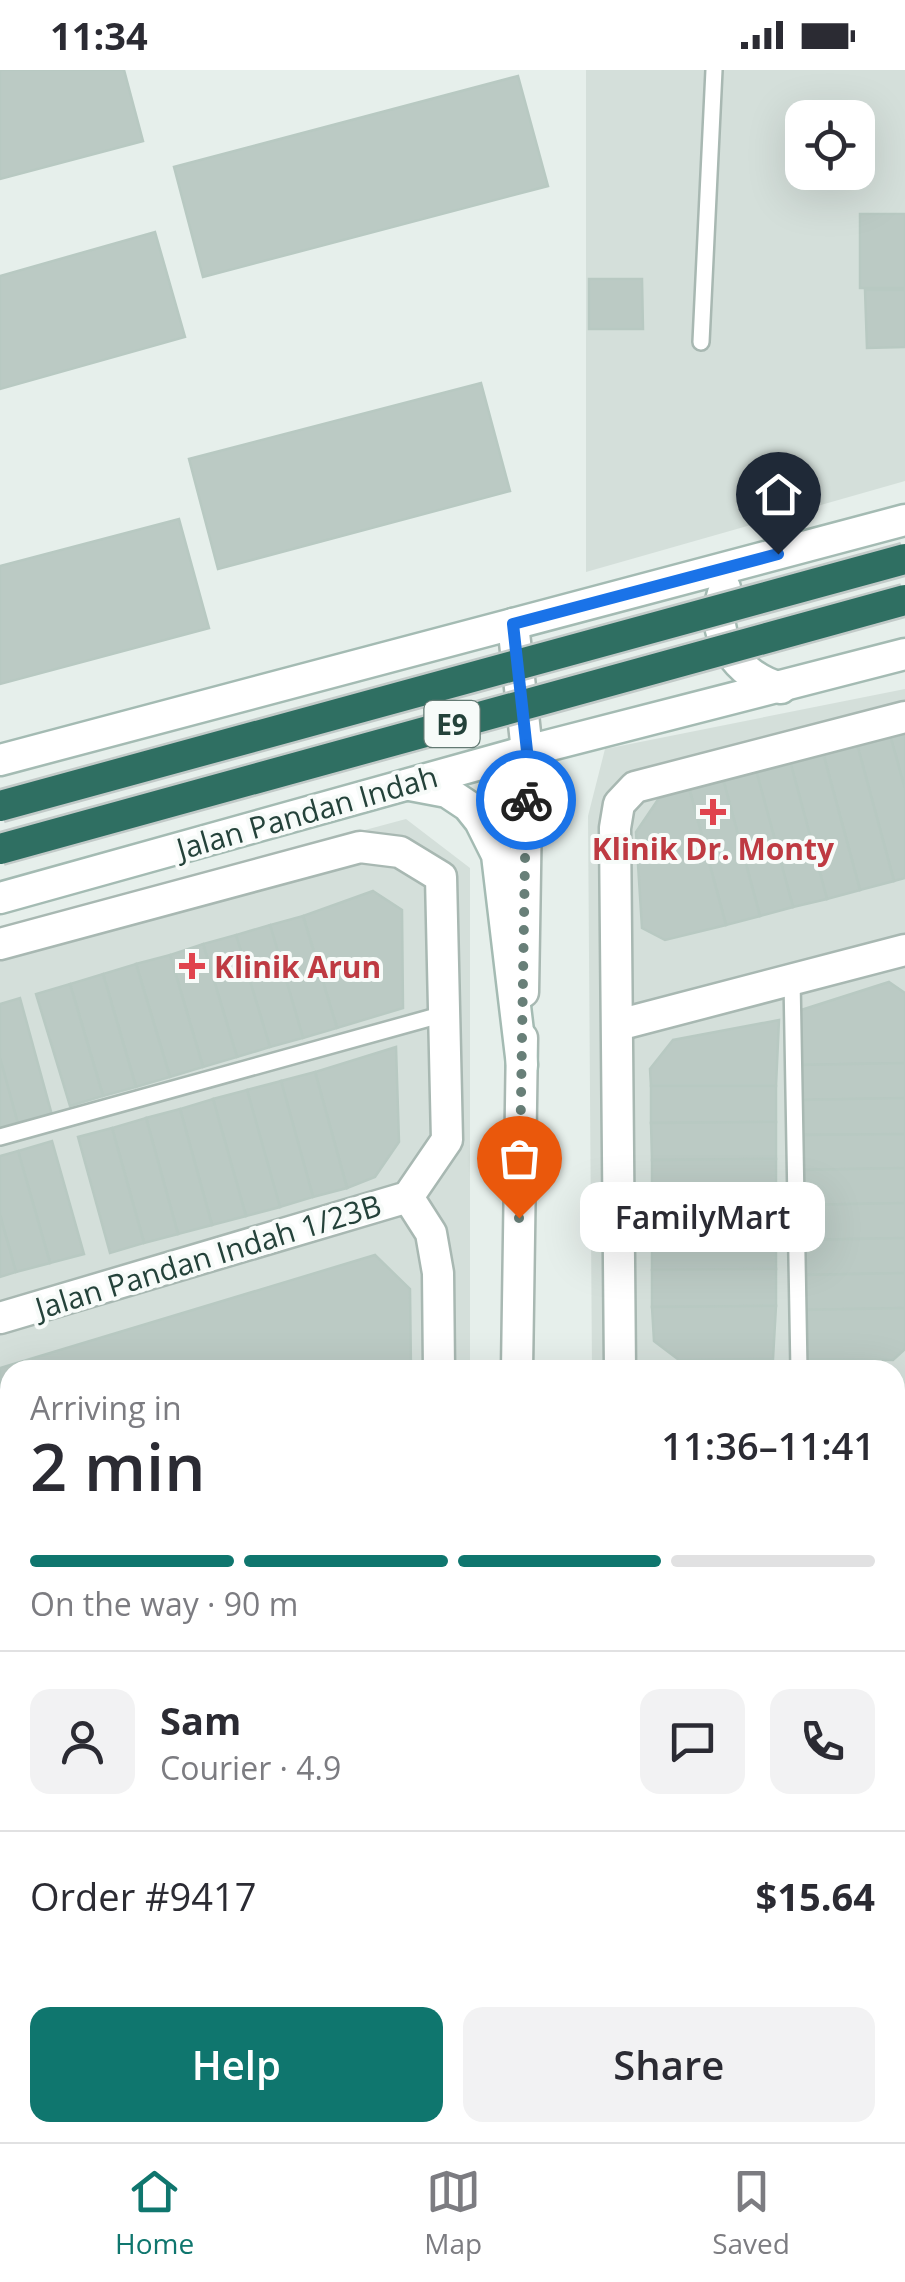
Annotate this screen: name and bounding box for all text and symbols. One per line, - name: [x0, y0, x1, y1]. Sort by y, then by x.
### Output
- text: 11:34: [50, 9, 148, 61]
- map controls: [785, 100, 875, 190]
- button: locate: [785, 100, 875, 190]
- pin: [736, 452, 821, 555]
- icon: home: [751, 467, 806, 522]
- road number: E9: [424, 701, 480, 747]
- courier: [476, 750, 576, 850]
- street label: Jalan Pandan Indah: [169, 755, 442, 870]
- icon: bike: [499, 773, 554, 828]
- marker: Klinik Dr. Monty: [700, 799, 726, 825]
- place label: Klinik Dr. Monty: [592, 828, 835, 869]
- place label: Klinik Arun: [214, 946, 381, 987]
- marker: Klinik Arun: [179, 953, 205, 979]
- pin: [477, 1116, 562, 1219]
- icon: bag: [492, 1131, 547, 1186]
- callout: FamilyMart: [579, 1183, 824, 1253]
- street label: Jalan Pandan Indah 1/23B: [27, 1184, 386, 1329]
- text: FamilyMart: [615, 1195, 790, 1238]
- text: Arriving in: [30, 1386, 182, 1429]
- text: 11:36–11:41: [661, 1419, 875, 1471]
- text: 2 min: [30, 1422, 205, 1510]
- text: On the way · 90 m: [30, 1582, 298, 1625]
- button: person: [30, 1689, 135, 1794]
- button: chat: [640, 1689, 745, 1794]
- button: phone: [770, 1689, 875, 1794]
- text: Sam: [160, 1694, 241, 1746]
- text: Courier · 4.9: [160, 1746, 341, 1789]
- text: Order #9417: [30, 1870, 257, 1922]
- text: $15.64: [756, 1870, 875, 1922]
- button: Help: [30, 2007, 443, 2122]
- button: Share: [463, 2007, 875, 2122]
- tab: Home: [115, 2164, 194, 2262]
- tab: Map: [424, 2164, 482, 2262]
- tab: Saved: [712, 2164, 790, 2262]

